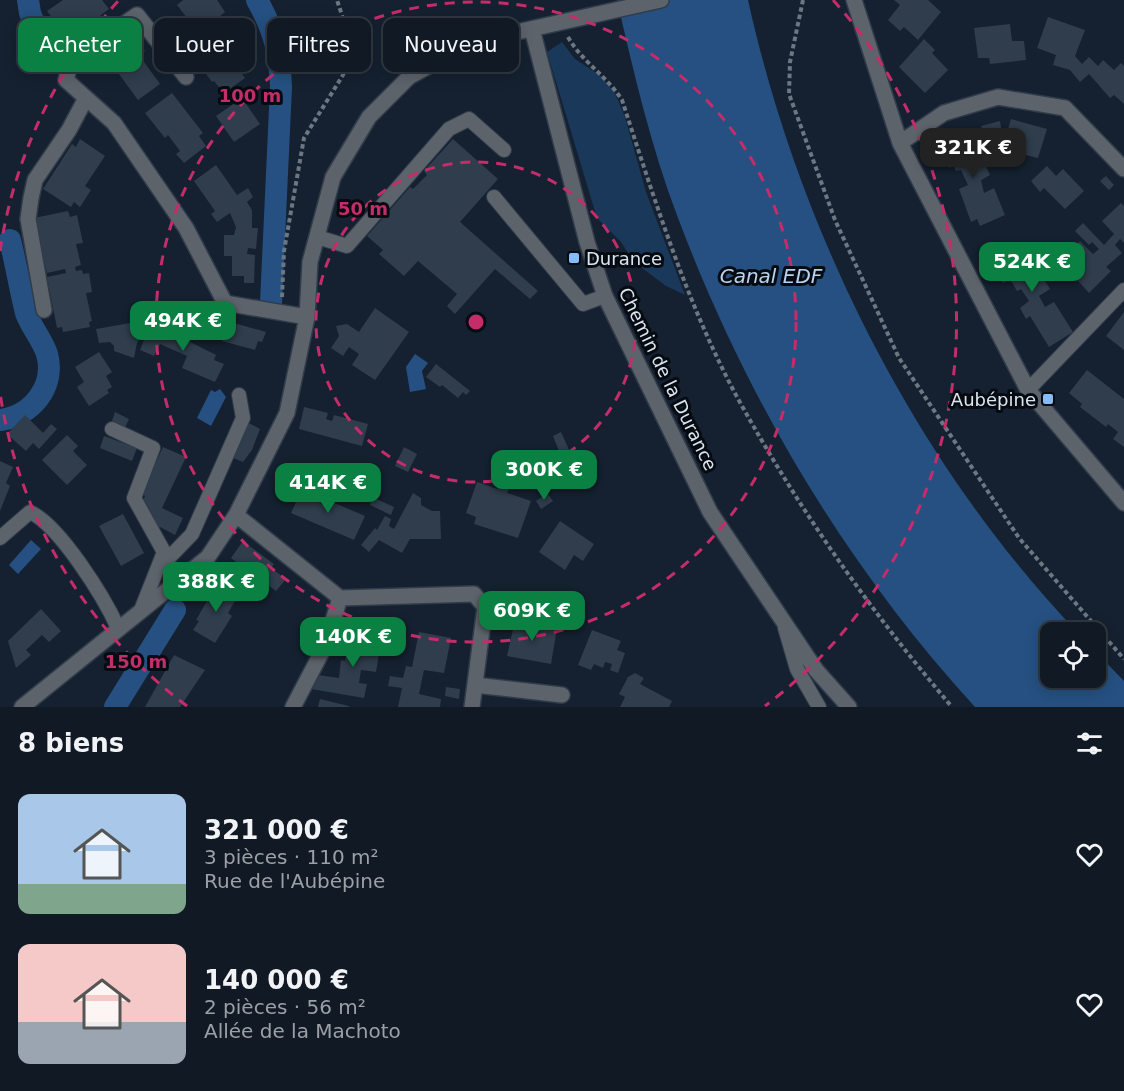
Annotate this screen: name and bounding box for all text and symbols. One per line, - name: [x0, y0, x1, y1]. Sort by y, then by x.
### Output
- chip: Acheter: [18, 18, 142, 72]
- chip: Louer: [154, 18, 255, 72]
- chip: Filtres: [267, 18, 371, 72]
- chip: Nouveau: [383, 18, 519, 72]
- text: 100 m: [219, 85, 281, 106]
- pin: 321K €: [924, 128, 1022, 179]
- text: 321K €: [934, 135, 1012, 159]
- text: 50 m: [338, 198, 388, 219]
- pin: 524K €: [983, 242, 1081, 293]
- place label: Durance: [586, 248, 662, 269]
- text: 524K €: [993, 249, 1071, 273]
- marker: Durance: [567, 251, 581, 265]
- water label: Canal EDF: [720, 264, 823, 288]
- street label: Chemin de la Durance: [615, 284, 721, 474]
- pin: 494K €: [134, 301, 232, 352]
- text: 494K €: [144, 308, 222, 332]
- centre of rings: [466, 312, 486, 332]
- place label: Aubépine: [951, 389, 1036, 410]
- marker: Aubépine: [1041, 392, 1055, 406]
- pin: 300K €: [495, 450, 593, 501]
- text: 300K €: [505, 457, 583, 481]
- pin: 414K €: [279, 463, 377, 514]
- text: 414K €: [289, 470, 367, 494]
- pin: 388K €: [167, 562, 265, 613]
- text: 388K €: [177, 569, 255, 593]
- pin: 609K €: [483, 591, 581, 642]
- text: 609K €: [493, 598, 571, 622]
- pin: 140K €: [304, 617, 402, 668]
- map controls: [1040, 622, 1106, 688]
- button: locate: [1040, 622, 1106, 688]
- text: 140K €: [314, 624, 392, 648]
- text: 150 m: [105, 651, 167, 672]
- icon: filters: [1073, 727, 1106, 760]
- text: 8 biens: [18, 728, 124, 758]
- text: 321 000 €: [204, 815, 349, 845]
- icon: home: [66, 818, 138, 890]
- icon: heart: [1073, 838, 1106, 871]
- text: 3 pièces · 110 m²: [204, 845, 378, 869]
- text: Rue de l'Aubépine: [204, 869, 385, 893]
- text: 140 000 €: [204, 965, 349, 995]
- icon: home: [66, 968, 138, 1040]
- icon: heart: [1073, 988, 1106, 1021]
- text: 2 pièces · 56 m²: [204, 995, 366, 1019]
- text: Allée de la Machoto: [204, 1019, 401, 1043]

